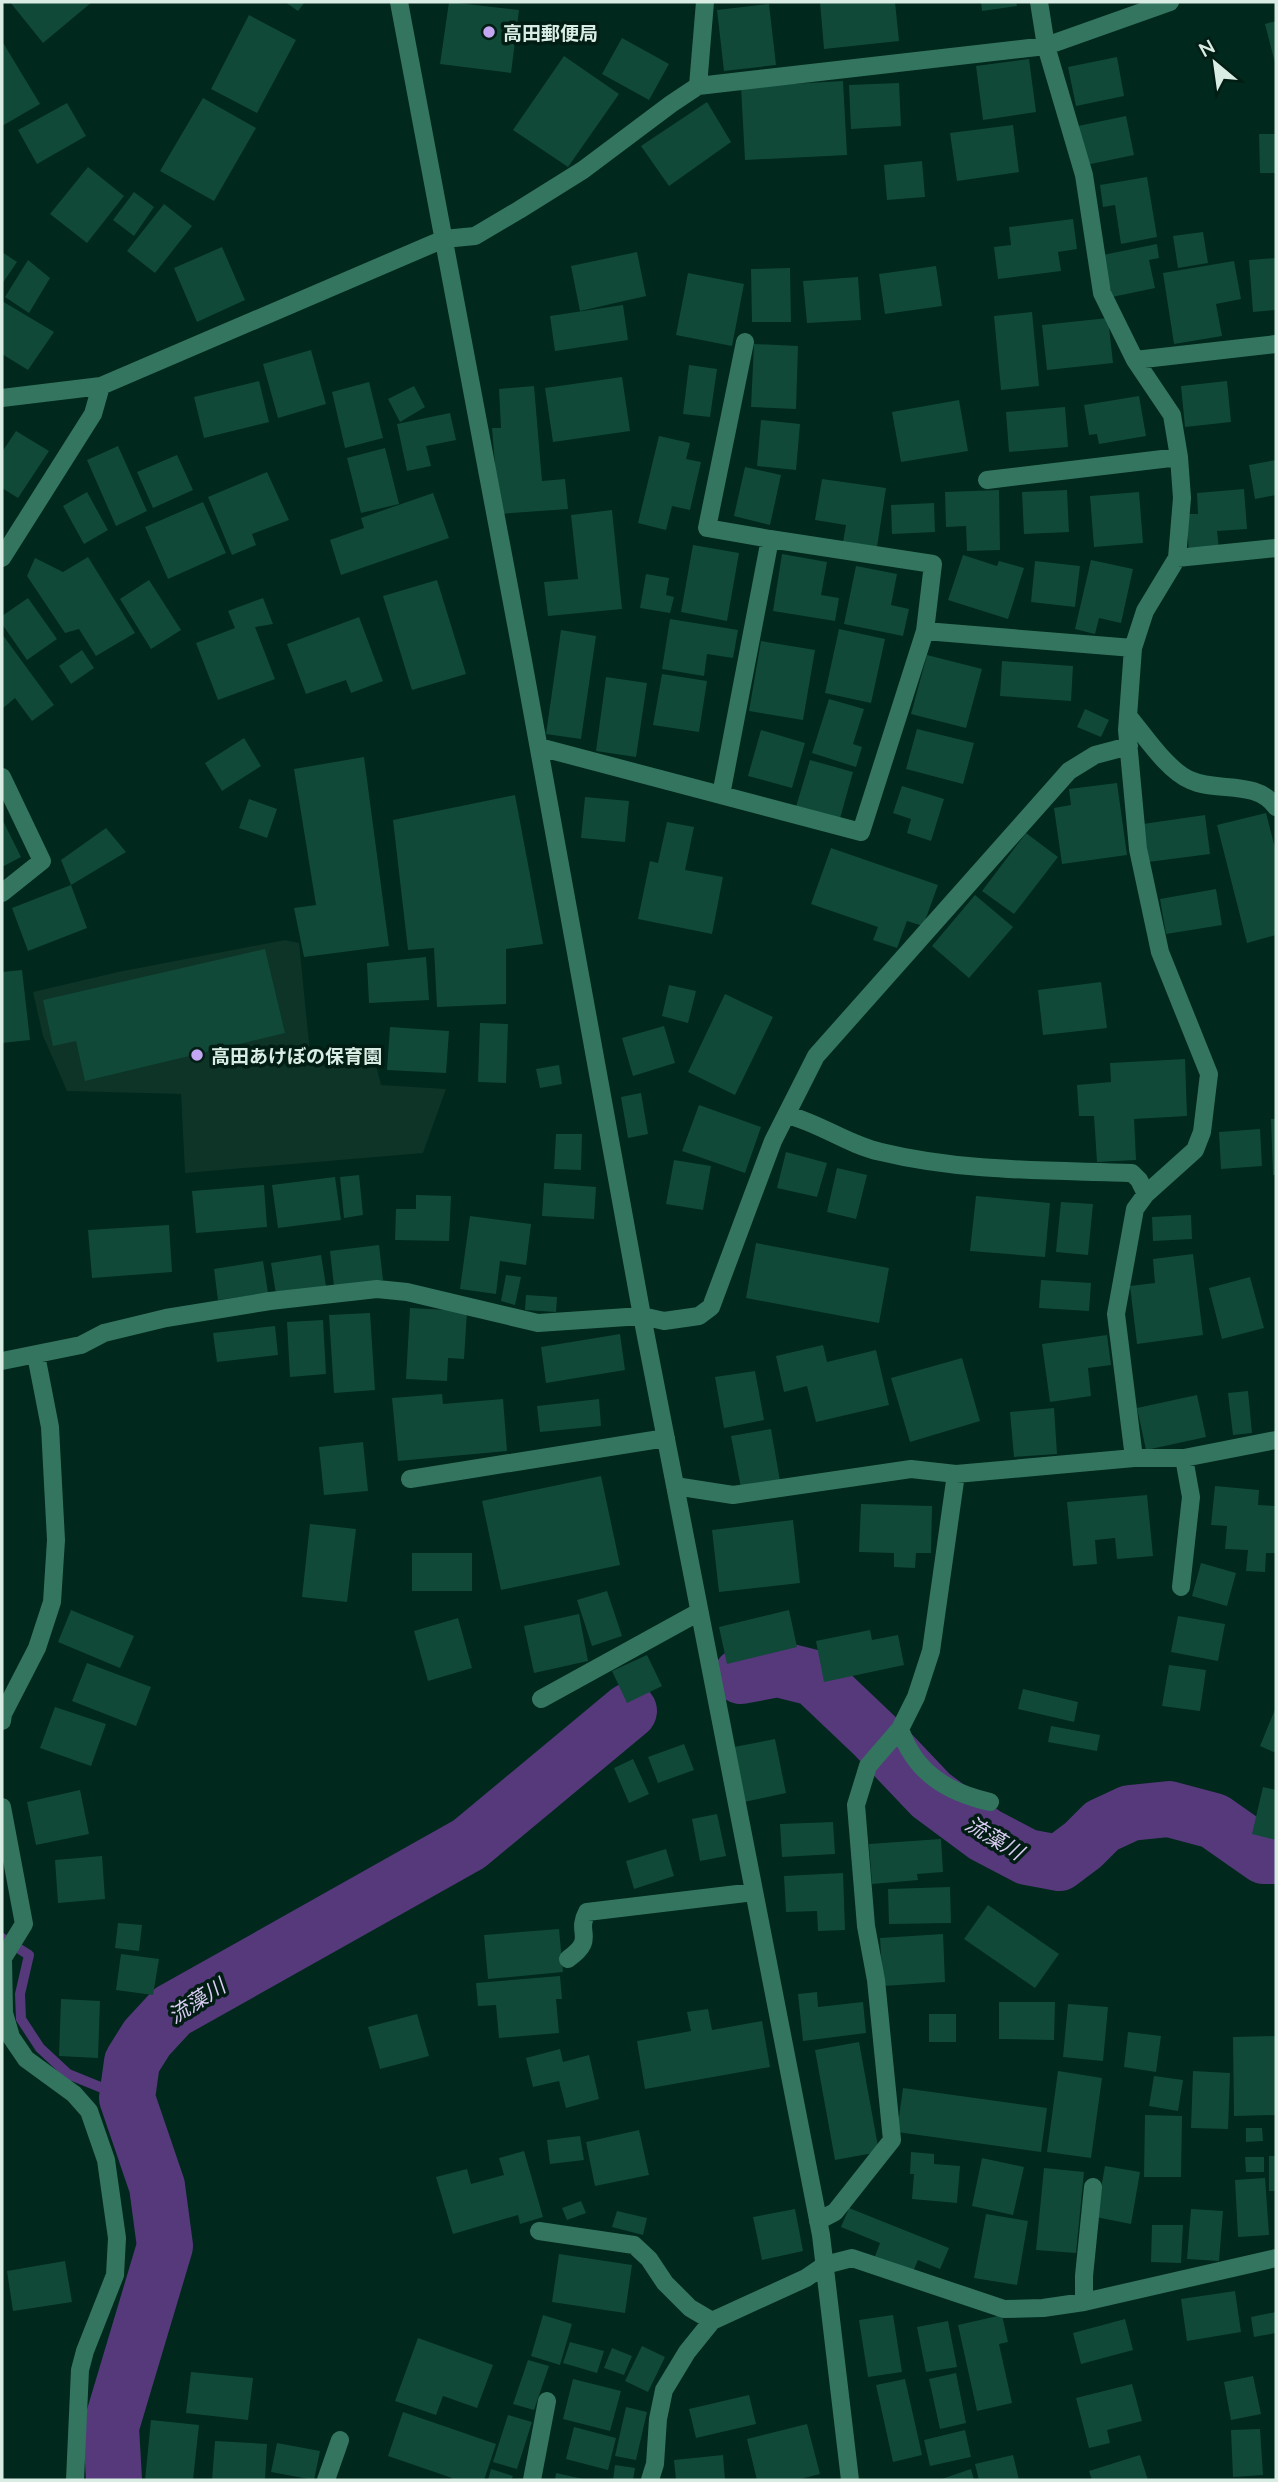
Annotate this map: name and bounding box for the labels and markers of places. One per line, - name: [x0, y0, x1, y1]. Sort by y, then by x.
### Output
- place label: 高田郵便局: [503, 21, 598, 44]
- marker: 高田郵便局: [481, 24, 497, 40]
- place label: 高田あけぼの保育園: [211, 1044, 382, 1067]
- marker: 高田あけぼの保育園: [189, 1047, 205, 1063]

